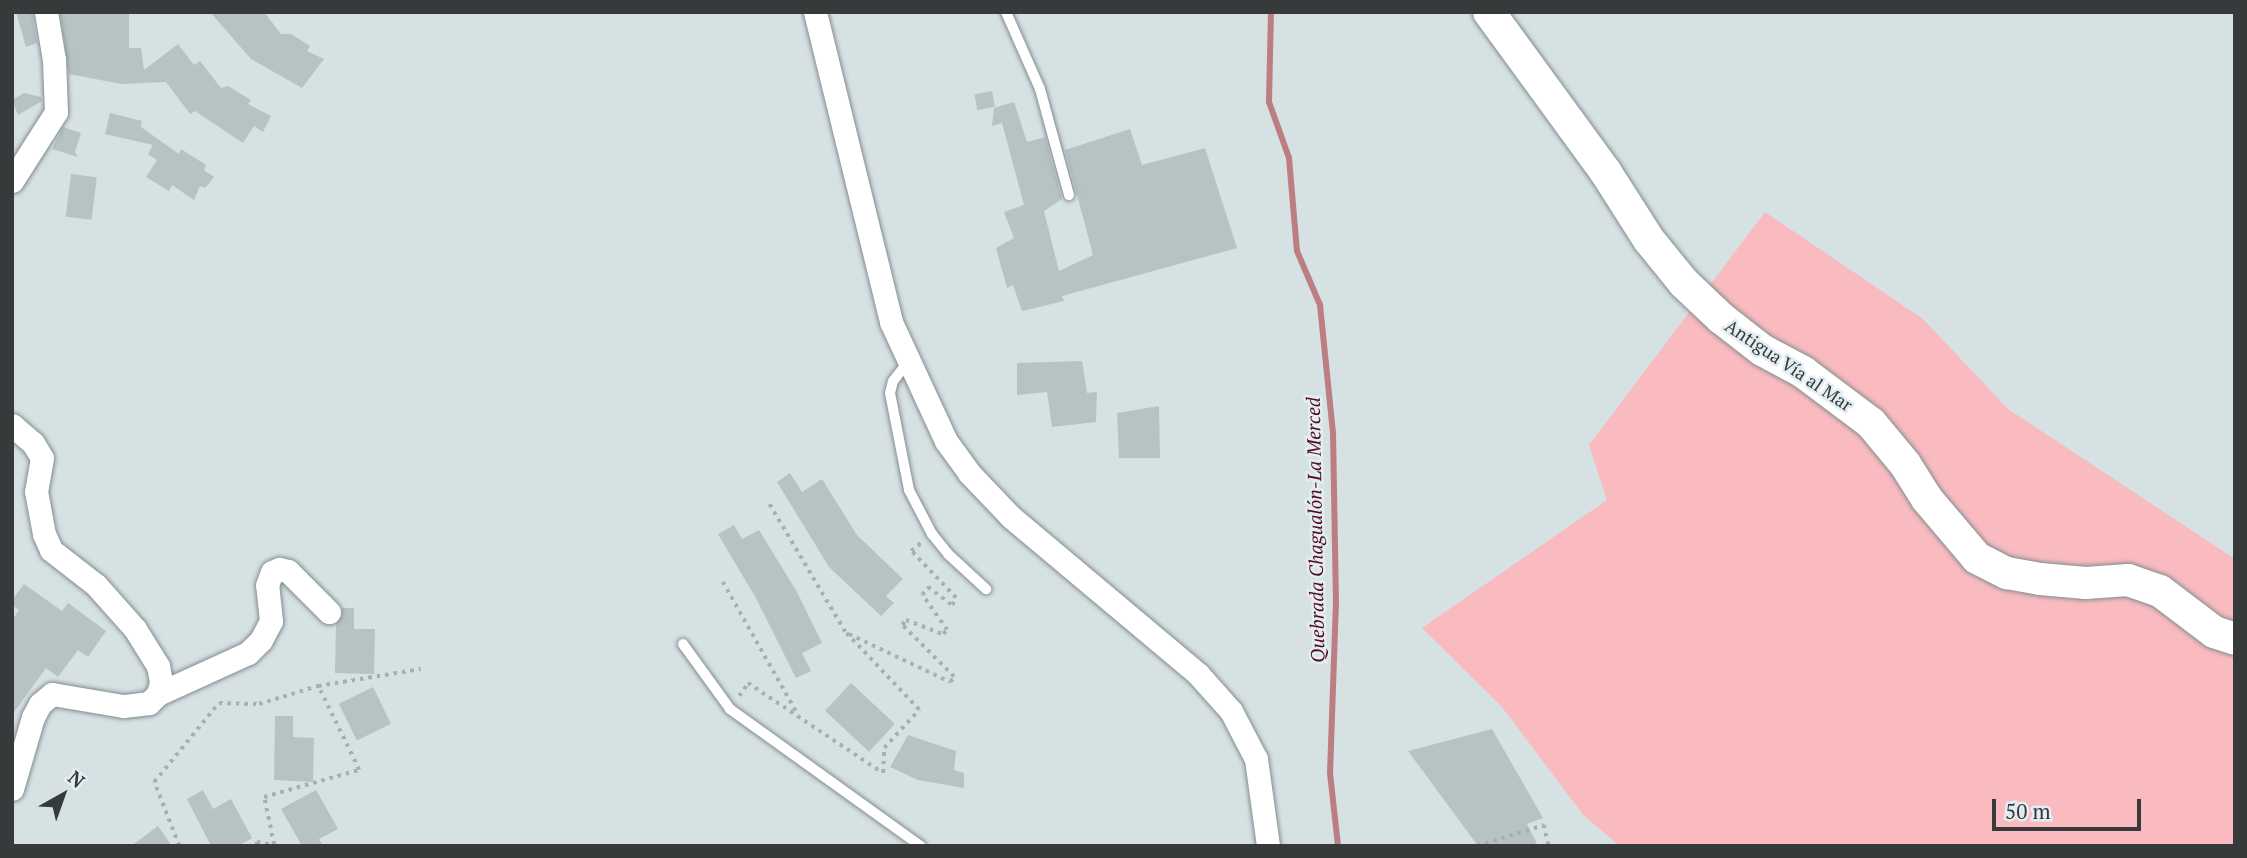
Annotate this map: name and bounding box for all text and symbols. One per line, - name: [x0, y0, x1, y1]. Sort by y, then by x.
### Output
- street label: Antigua Vía al Mar: [1721, 314, 1857, 416]
- water label: Quebrada Chagualón-La Merced: [1301, 397, 1329, 663]
- north arrow: [28, 760, 98, 830]
- text: N: [63, 764, 90, 793]
- scale bar: [1995, 784, 2144, 828]
- text: 50 m: [2005, 797, 2051, 825]

